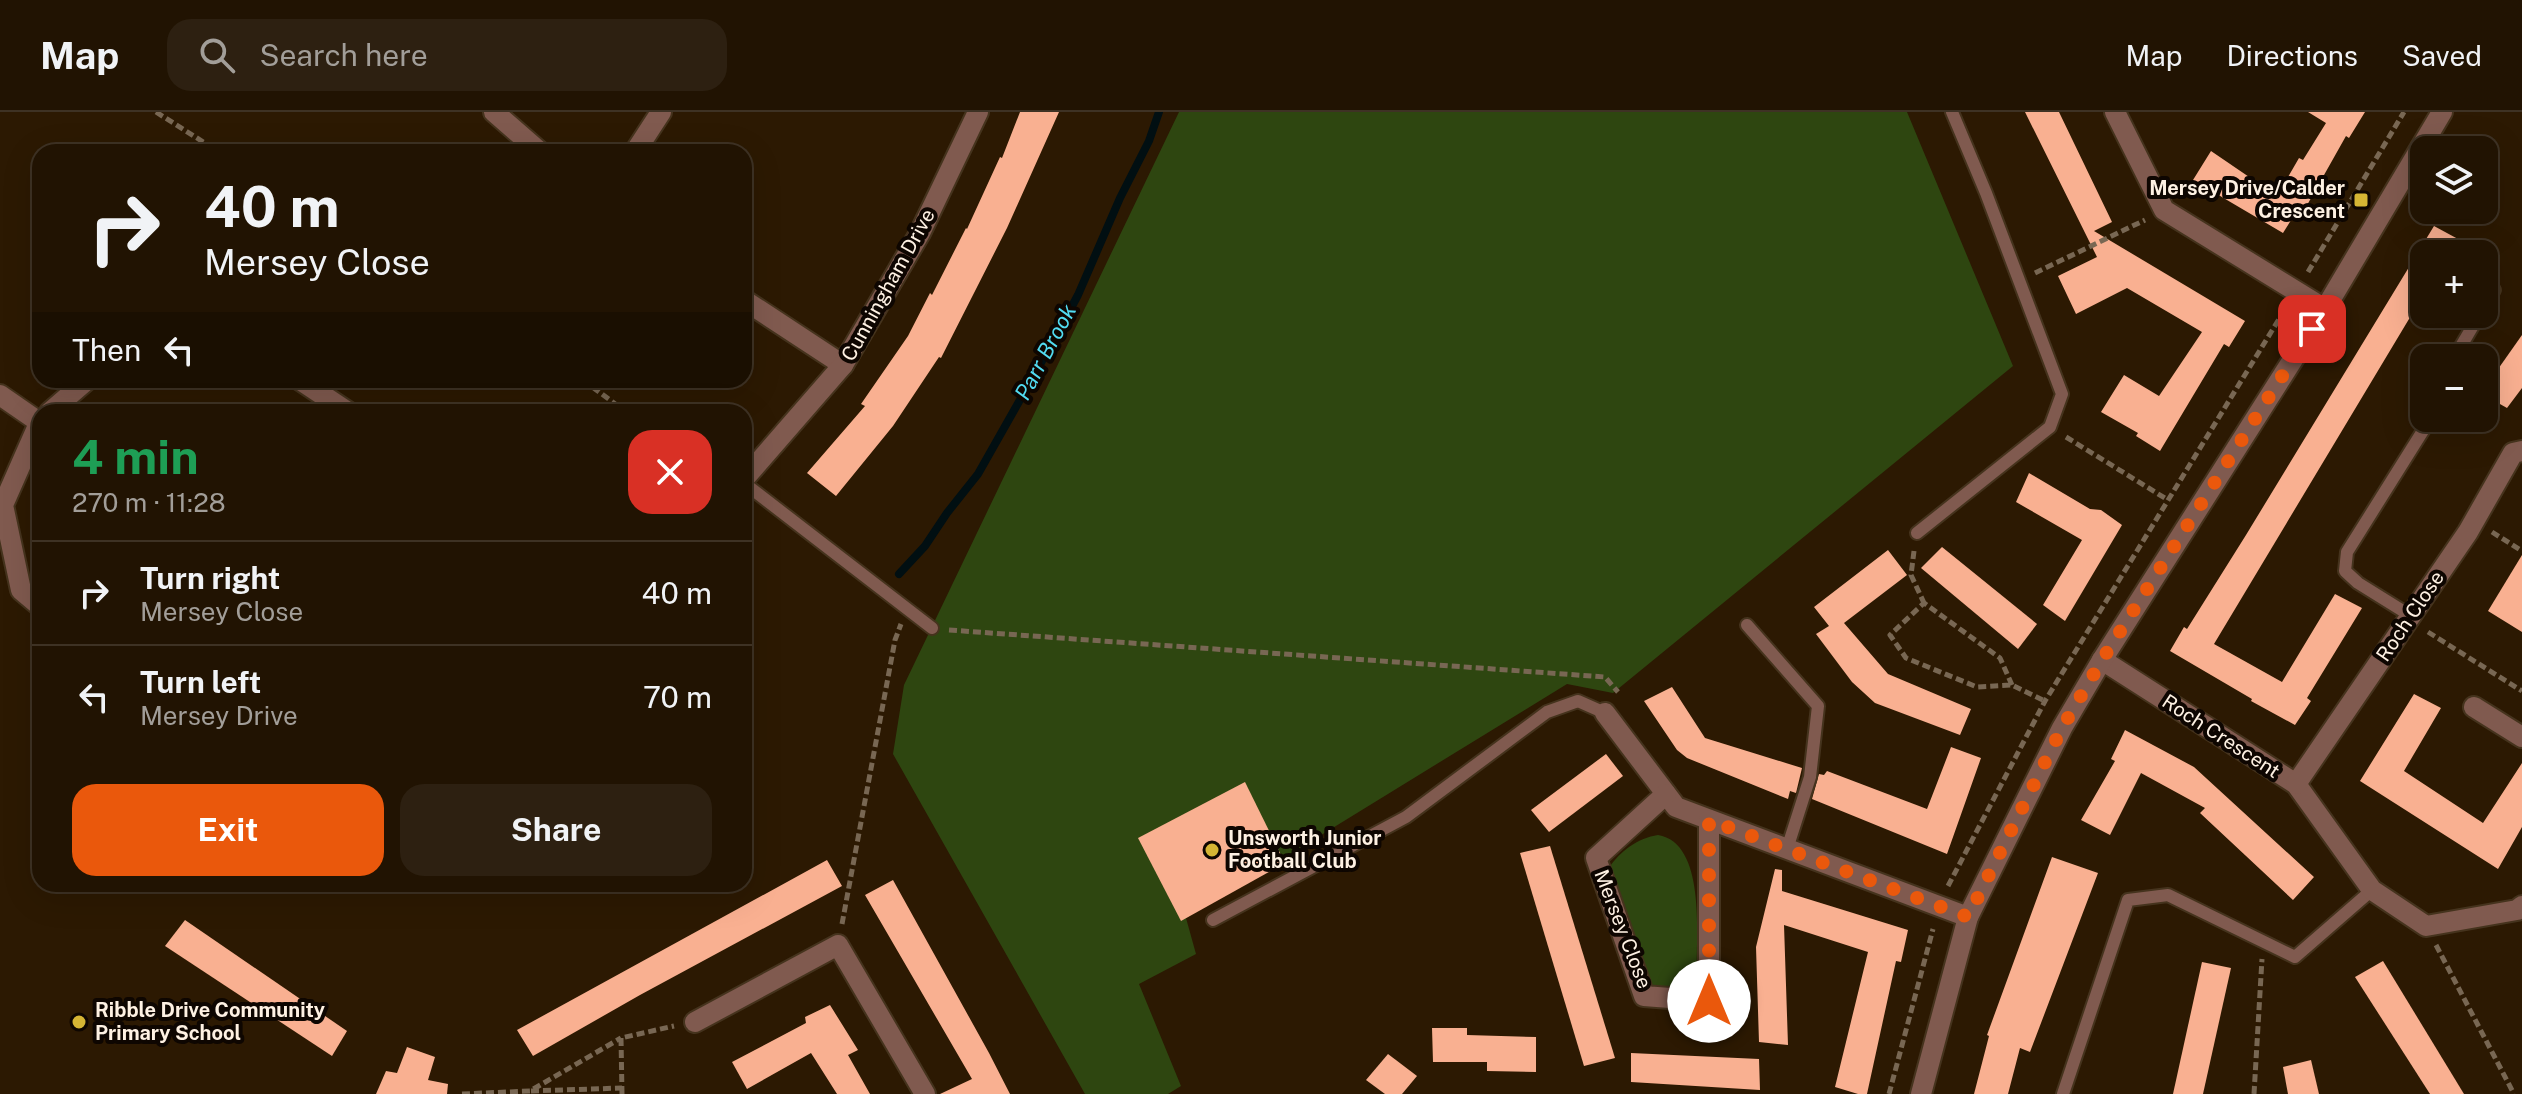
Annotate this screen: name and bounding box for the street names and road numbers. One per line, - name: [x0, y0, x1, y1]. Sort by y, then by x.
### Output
- street label: Cunningham Drive: [836, 205, 940, 365]
- street label: Roch Close: [2371, 566, 2449, 666]
- street label: Roch Crescent: [2158, 689, 2284, 783]
- street label: Mersey Close: [1589, 866, 1657, 992]

